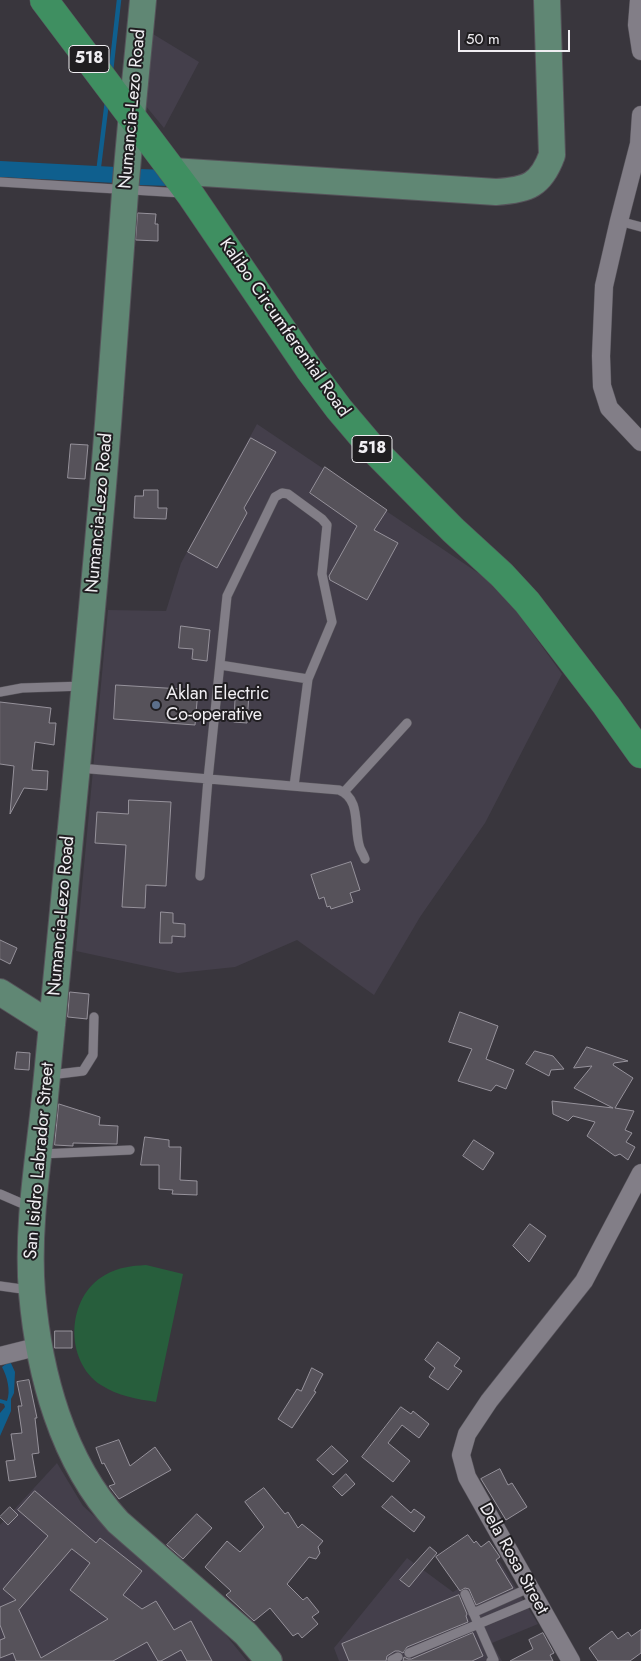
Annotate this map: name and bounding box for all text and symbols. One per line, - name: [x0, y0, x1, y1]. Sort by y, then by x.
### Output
- scale bar: [461, 20, 574, 52]
- street label: Numancia-Lezo Road: [115, 28, 151, 190]
- text: 50 m: [466, 28, 500, 50]
- road number: 518: [69, 46, 109, 72]
- street label: Kalibo Circumferential Road: [214, 234, 354, 422]
- street label: Numancia-Lezo Road: [82, 432, 118, 594]
- road number: 518: [352, 436, 392, 462]
- place label: Aklan Electric Co-operative: [166, 684, 269, 726]
- marker: Aklan Electric Co-operative: [150, 699, 162, 711]
- street label: Numancia-Lezo Road: [44, 835, 80, 997]
- street label: San Isidro Labrador Street: [21, 1062, 59, 1260]
- street label: Dela Rosa Street: [474, 1500, 552, 1618]

